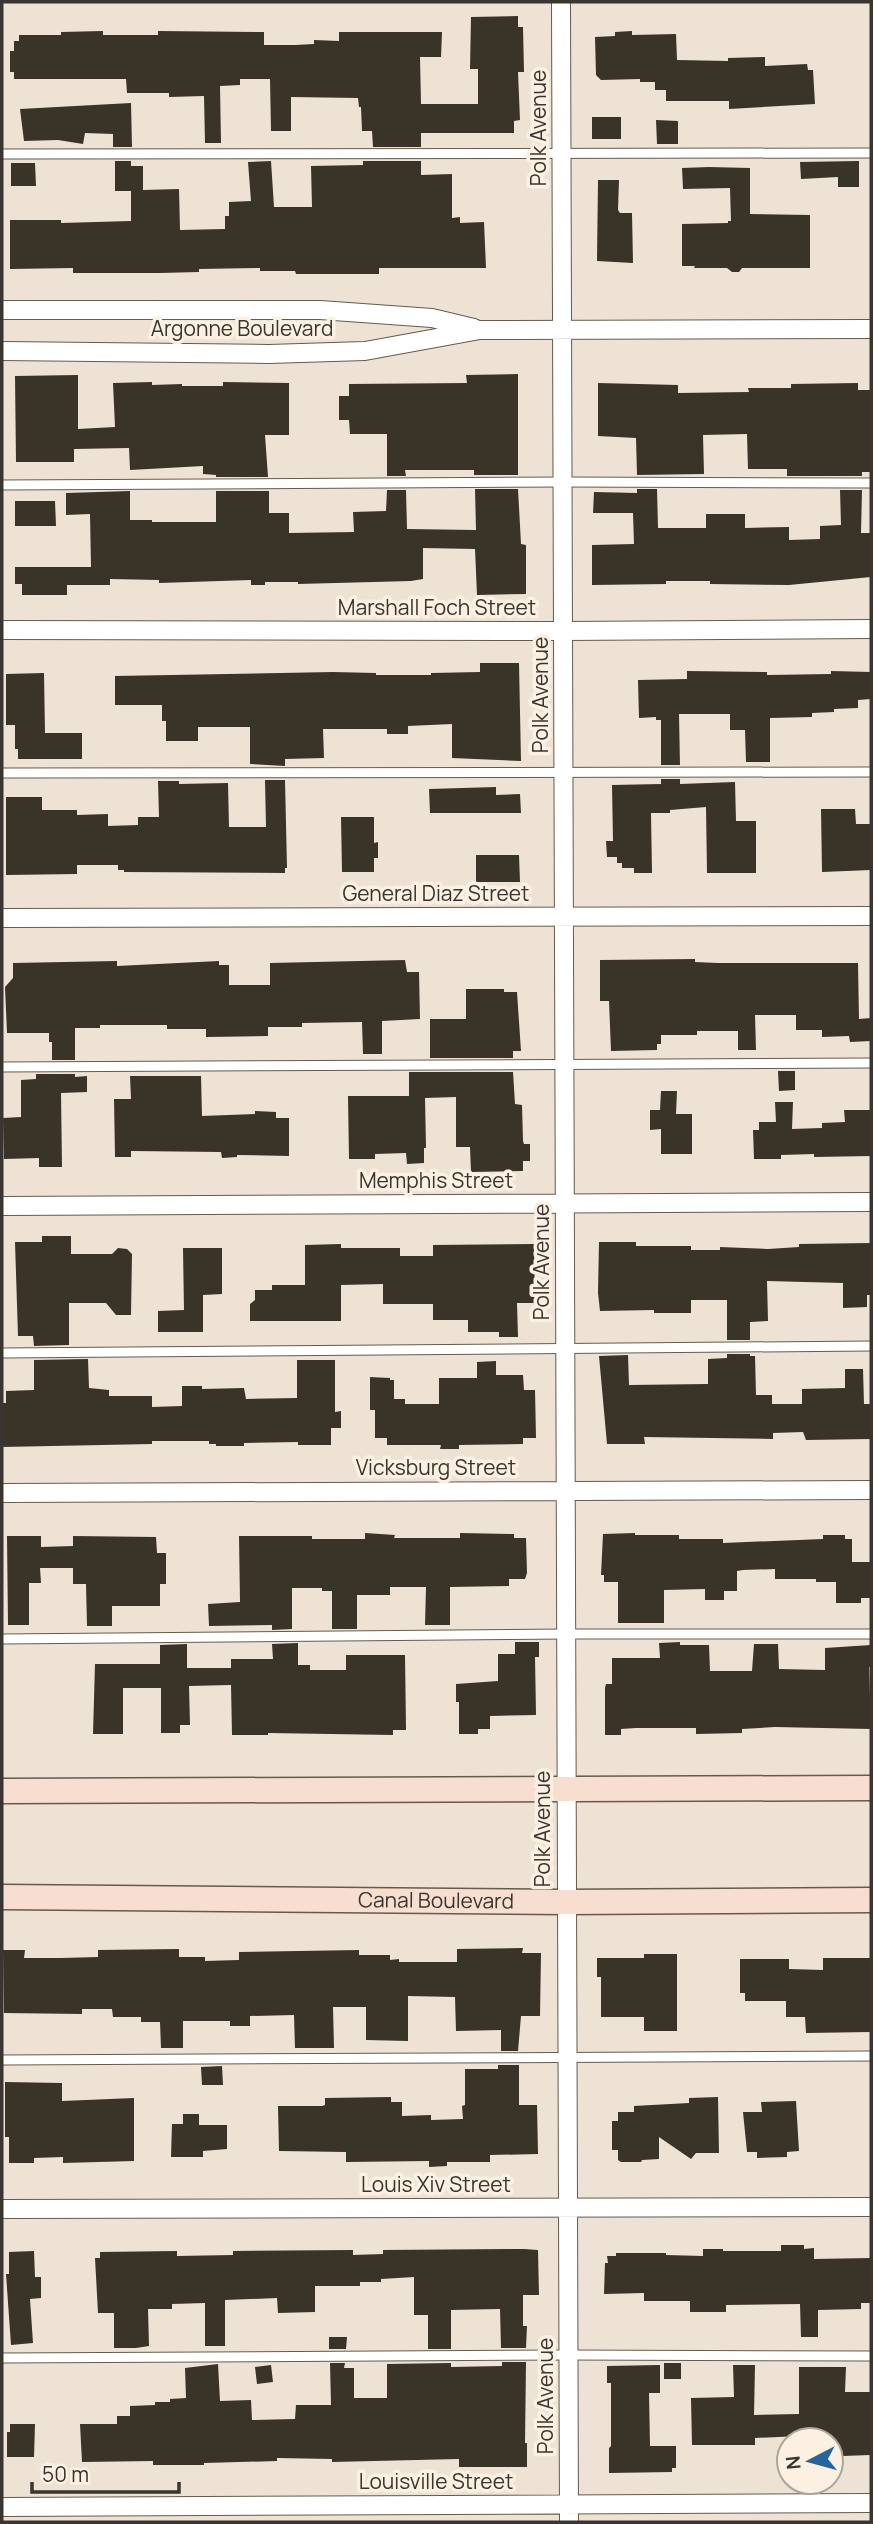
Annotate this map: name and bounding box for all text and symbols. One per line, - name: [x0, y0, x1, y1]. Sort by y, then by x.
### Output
- street label: Polk Avenue: [524, 70, 552, 186]
- street label: Argonne Boulevard: [151, 314, 333, 342]
- street label: Marshall Foch Street: [338, 593, 536, 621]
- street label: Polk Avenue: [526, 637, 554, 753]
- street label: General Diaz Street: [342, 879, 530, 907]
- street label: Memphis Street: [359, 1166, 513, 1194]
- street label: Polk Avenue: [527, 1204, 555, 1320]
- street label: Vicksburg Street: [356, 1453, 516, 1481]
- street label: Polk Avenue: [528, 1771, 556, 1887]
- street label: Canal Boulevard: [358, 1885, 514, 1915]
- street label: Louis Xiv Street: [361, 2170, 511, 2198]
- street label: Polk Avenue: [531, 2338, 559, 2454]
- north arrow: [775, 2426, 845, 2496]
- scale bar: [32, 2450, 178, 2494]
- text: N: [779, 2455, 807, 2471]
- text: 50 m: [42, 2460, 89, 2488]
- street label: Louisville Street: [359, 2467, 513, 2495]

